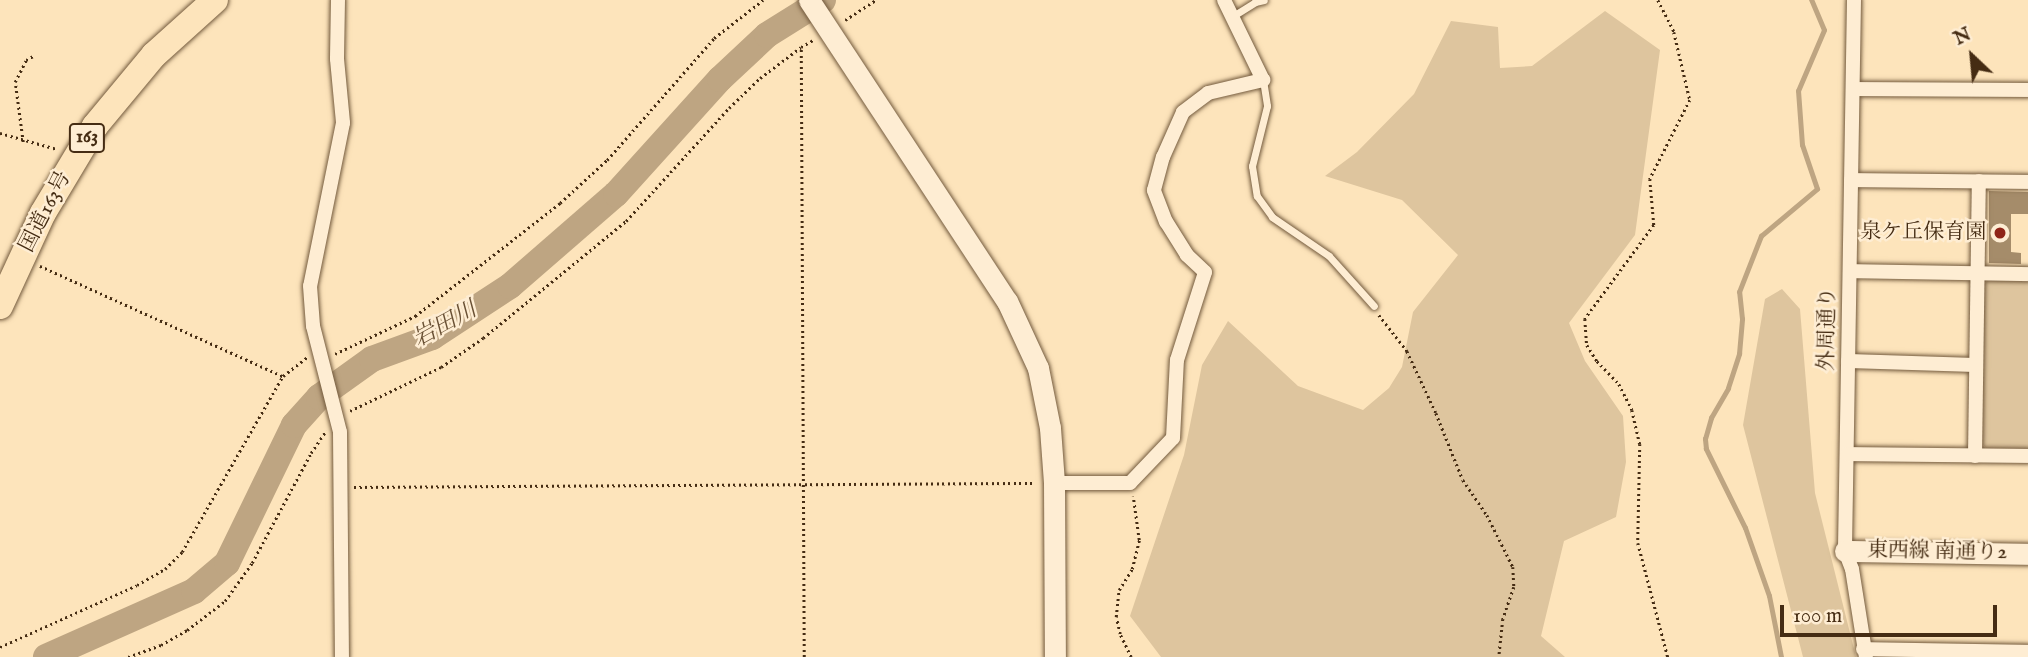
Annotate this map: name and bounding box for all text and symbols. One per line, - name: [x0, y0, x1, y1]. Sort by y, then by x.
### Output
- north arrow: [1937, 21, 2007, 91]
- text: N: [1950, 23, 1975, 52]
- road number: 163: [68, 122, 106, 154]
- street label: 国道163号: [15, 167, 77, 257]
- place label: 泉ケ丘保育園: [1860, 220, 1986, 246]
- marker: 泉ケ丘保育園: [1992, 225, 2008, 241]
- street label: 外周通り: [1815, 287, 1841, 371]
- water label: 岩田川: [408, 296, 482, 354]
- street label: 東西線 南通り2: [1867, 538, 2007, 566]
- scale bar: [1783, 590, 2000, 634]
- text: 100 m: [1793, 603, 1842, 630]

